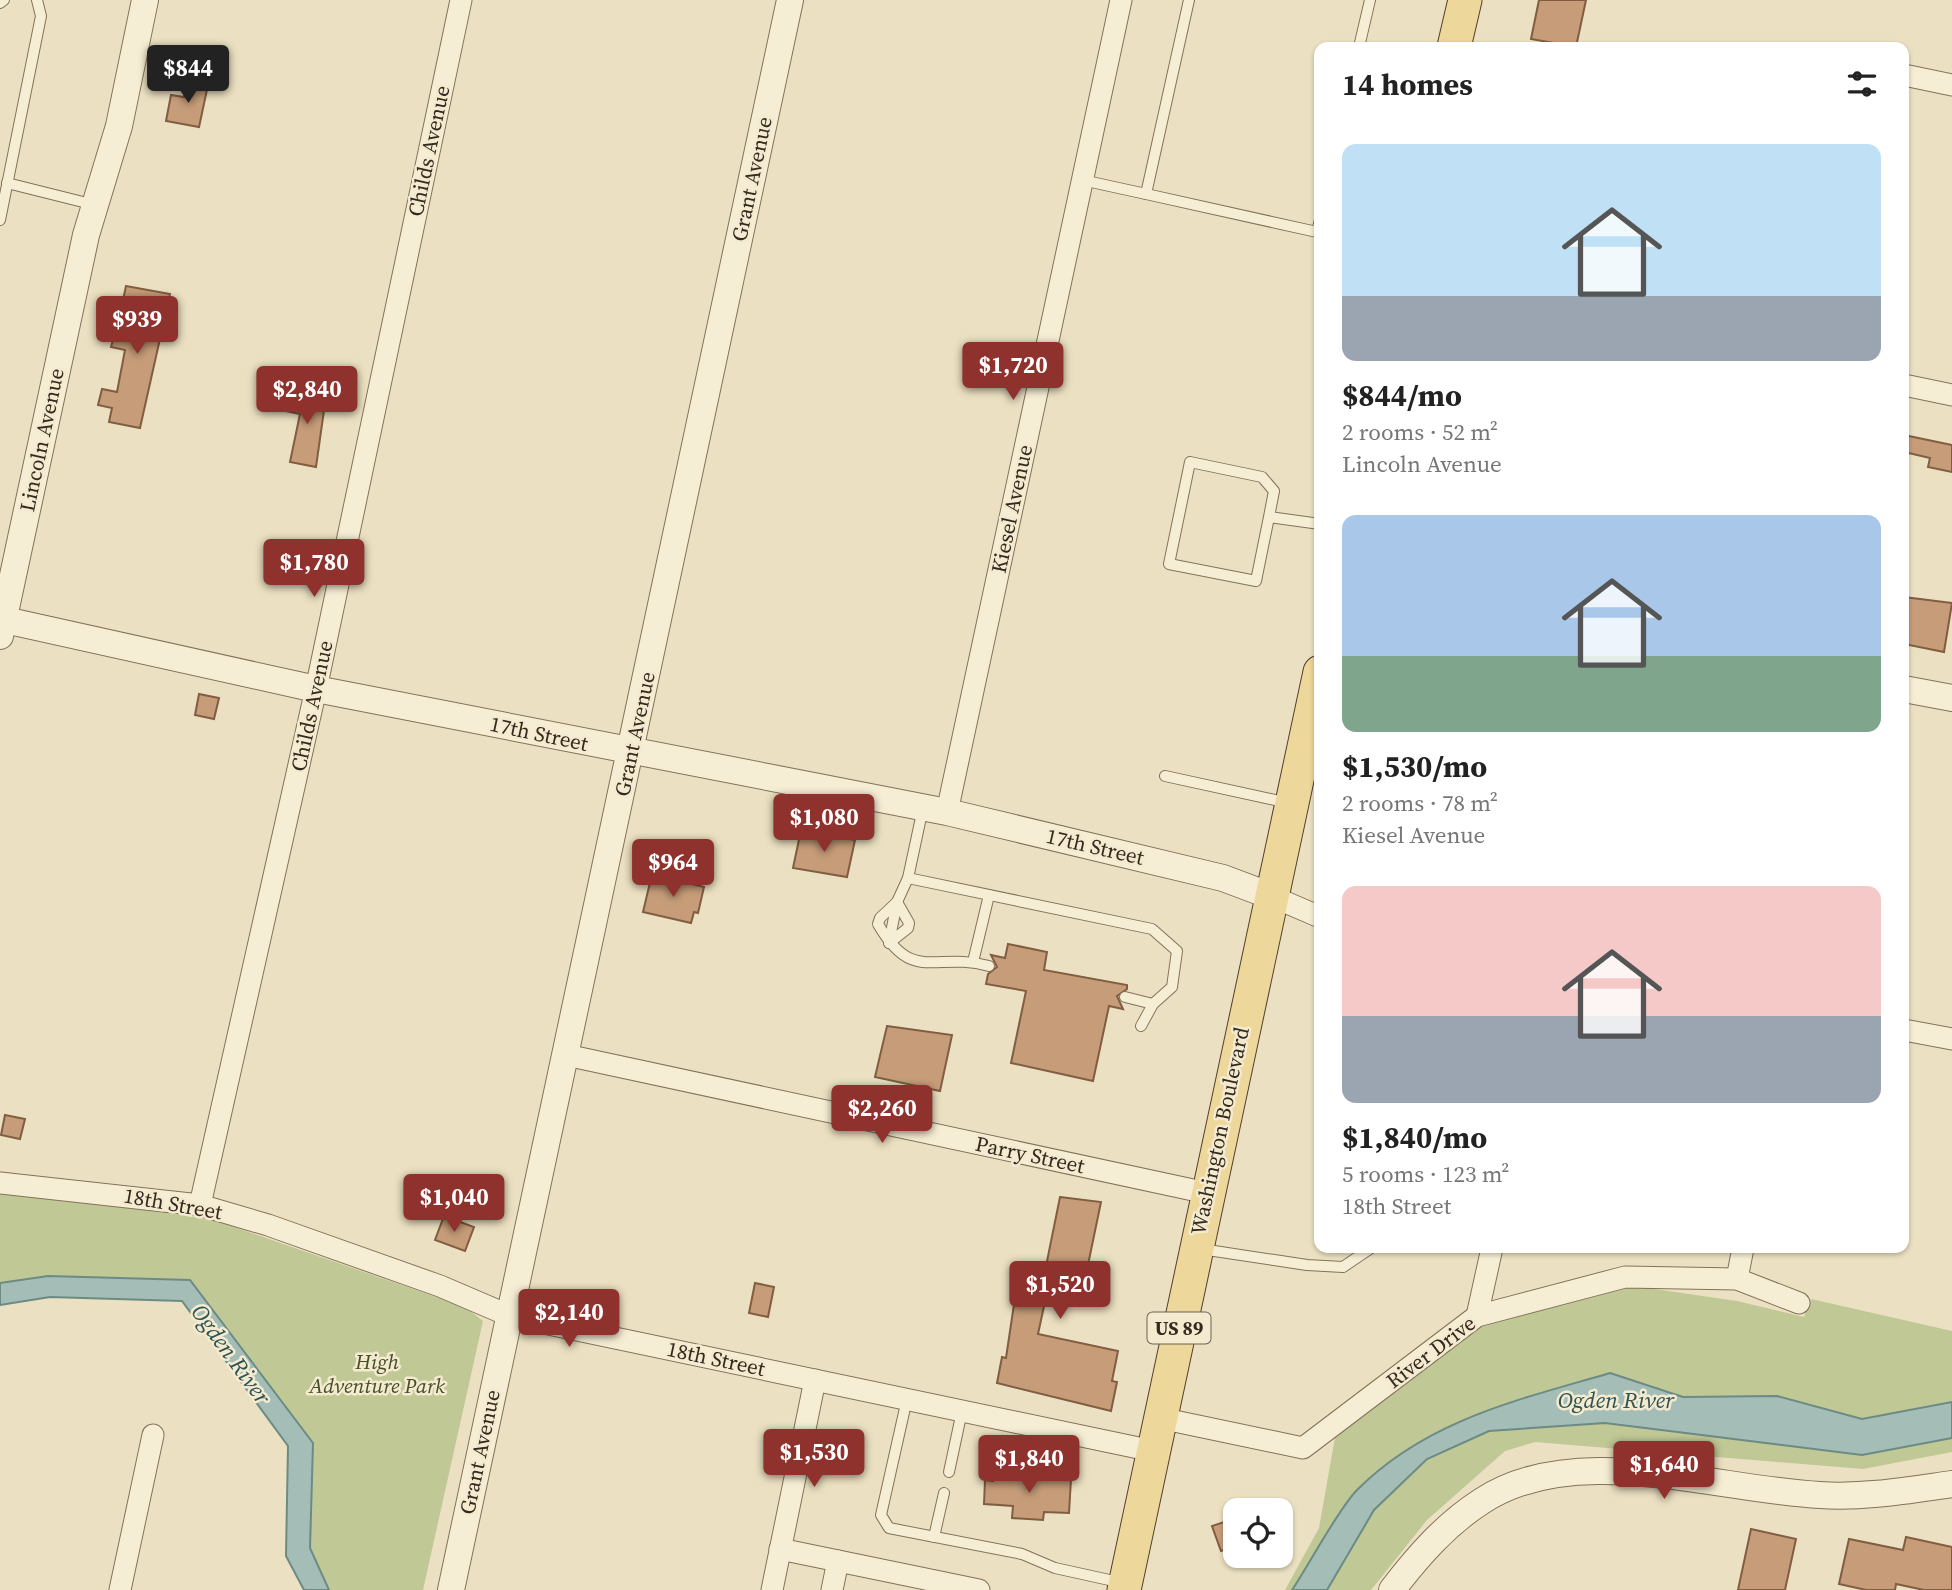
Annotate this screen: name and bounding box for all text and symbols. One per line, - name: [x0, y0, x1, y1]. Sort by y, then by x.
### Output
- pin: $844: [147, 46, 229, 105]
- text: $844: [163, 52, 213, 84]
- text: 14 homes: [1342, 64, 1473, 105]
- icon: filters: [1843, 65, 1881, 103]
- street label: Childs Avenue: [400, 83, 457, 219]
- street label: Grant Avenue: [724, 114, 779, 244]
- icon: home: [1549, 189, 1675, 315]
- pin: $939: [96, 296, 178, 356]
- text: $939: [112, 303, 162, 335]
- pin: $1,720: [956, 342, 1070, 402]
- text: $1,720: [978, 349, 1048, 381]
- street label: Lincoln Avenue: [12, 366, 71, 514]
- pin: $2,840: [250, 366, 364, 426]
- text: $2,840: [272, 373, 342, 405]
- text: $844/mo: [1342, 375, 1462, 416]
- text: 2 rooms · 52 m²: [1342, 416, 1498, 448]
- street label: Kiesel Avenue: [984, 442, 1039, 576]
- text: Lincoln Avenue: [1342, 448, 1502, 480]
- pin: $1,780: [257, 540, 371, 599]
- text: $1,780: [279, 546, 349, 578]
- icon: home: [1549, 560, 1675, 686]
- street label: Childs Avenue: [283, 638, 340, 774]
- street label: Grant Avenue: [607, 669, 662, 799]
- street label: 17th Street: [487, 709, 591, 758]
- text: $1,530/mo: [1342, 746, 1487, 787]
- text: 2 rooms · 78 m²: [1342, 787, 1498, 819]
- pin: $1,080: [767, 794, 881, 854]
- text: $1,080: [789, 801, 859, 833]
- text: Kiesel Avenue: [1342, 819, 1485, 851]
- street label: 17th Street: [1043, 821, 1147, 872]
- pin: $964: [632, 839, 714, 899]
- text: $964: [648, 846, 698, 878]
- icon: home: [1549, 931, 1675, 1057]
- street label: Washington Boulevard: [1183, 1024, 1256, 1237]
- pin: $2,260: [825, 1086, 939, 1145]
- text: $2,260: [847, 1092, 917, 1124]
- text: $1,840/mo: [1342, 1117, 1487, 1158]
- street label: Parry Street: [973, 1129, 1088, 1180]
- text: 5 rooms · 123 m²: [1342, 1158, 1509, 1190]
- pin: $1,040: [397, 1174, 511, 1234]
- street label: 18th Street: [122, 1181, 225, 1226]
- text: $1,040: [419, 1181, 489, 1213]
- text: 18th Street: [1342, 1190, 1451, 1222]
- pin: $1,520: [1003, 1262, 1117, 1321]
- text: $1,520: [1025, 1268, 1095, 1300]
- pin: $2,140: [512, 1290, 626, 1349]
- text: $2,140: [534, 1296, 604, 1328]
- water label: Ogden River: [184, 1297, 279, 1411]
- street label: River Drive: [1380, 1308, 1481, 1395]
- road number: US 89: [1148, 1312, 1210, 1344]
- street label: 18th Street: [664, 1334, 768, 1383]
- park label: High Adventure Park: [308, 1347, 445, 1400]
- water label: Ogden River: [1558, 1384, 1675, 1416]
- street label: Grant Avenue: [452, 1387, 507, 1517]
- pin: $1,530: [757, 1430, 871, 1489]
- text: $1,530: [779, 1436, 849, 1468]
- pin: $1,840: [972, 1436, 1086, 1495]
- text: $1,840: [994, 1442, 1064, 1474]
- pin: $1,640: [1607, 1442, 1721, 1501]
- text: $1,640: [1629, 1448, 1699, 1480]
- map controls: [1223, 1498, 1293, 1568]
- button: locate: [1223, 1498, 1293, 1568]

